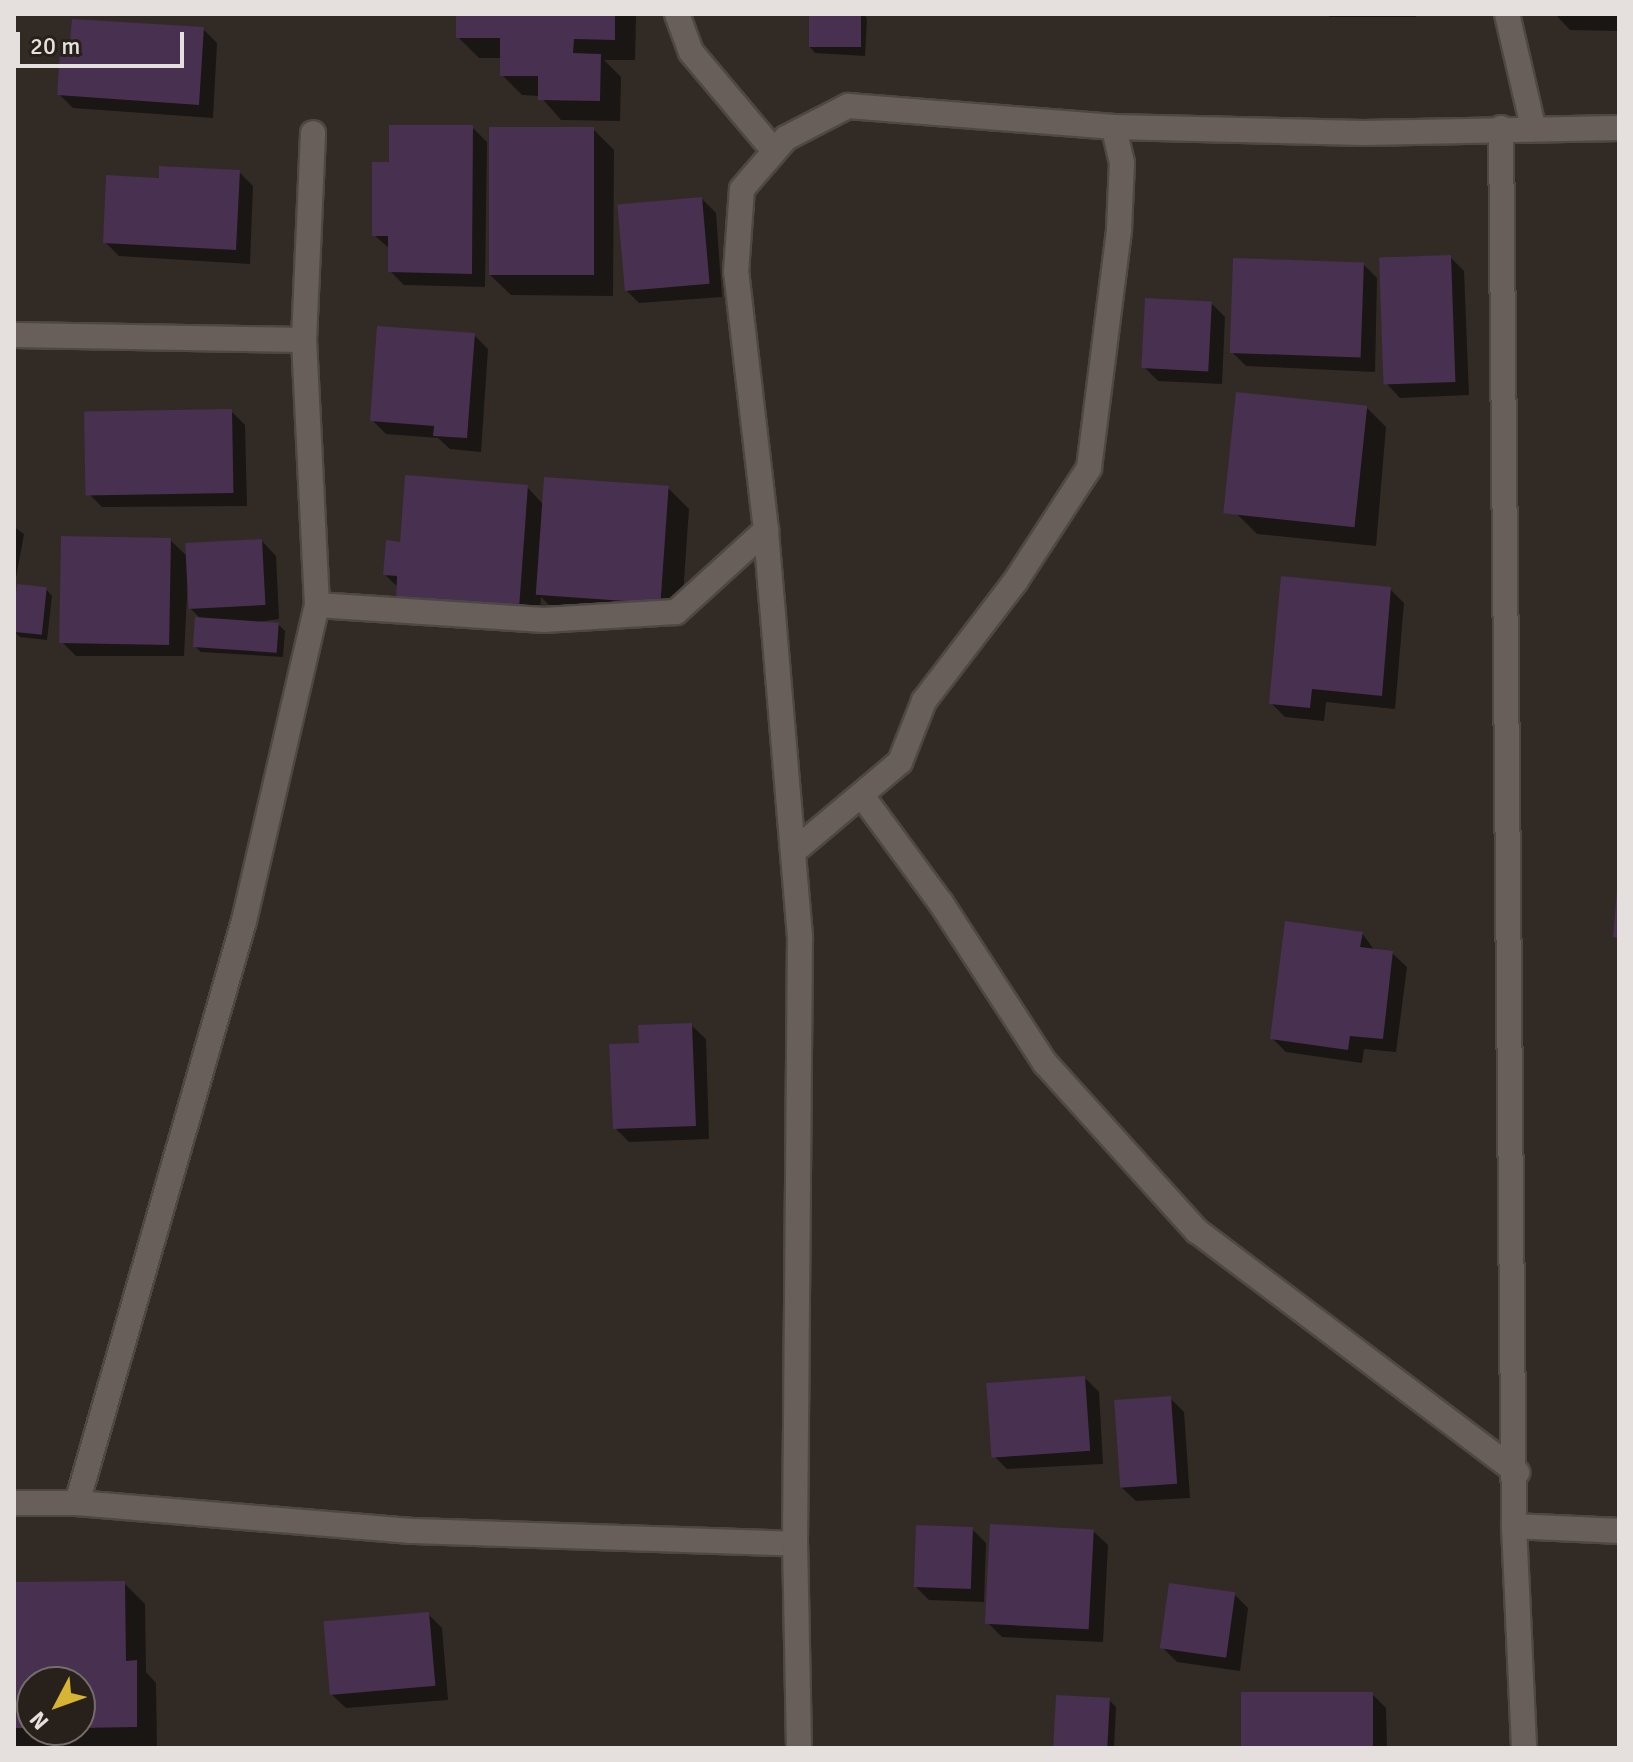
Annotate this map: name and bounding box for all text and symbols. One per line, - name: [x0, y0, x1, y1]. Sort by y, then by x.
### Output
- scale bar: [20, 16, 188, 66]
- text: 20 m: [30, 31, 80, 61]
- north arrow: [16, 1666, 96, 1746]
- text: N: [24, 1706, 54, 1735]

